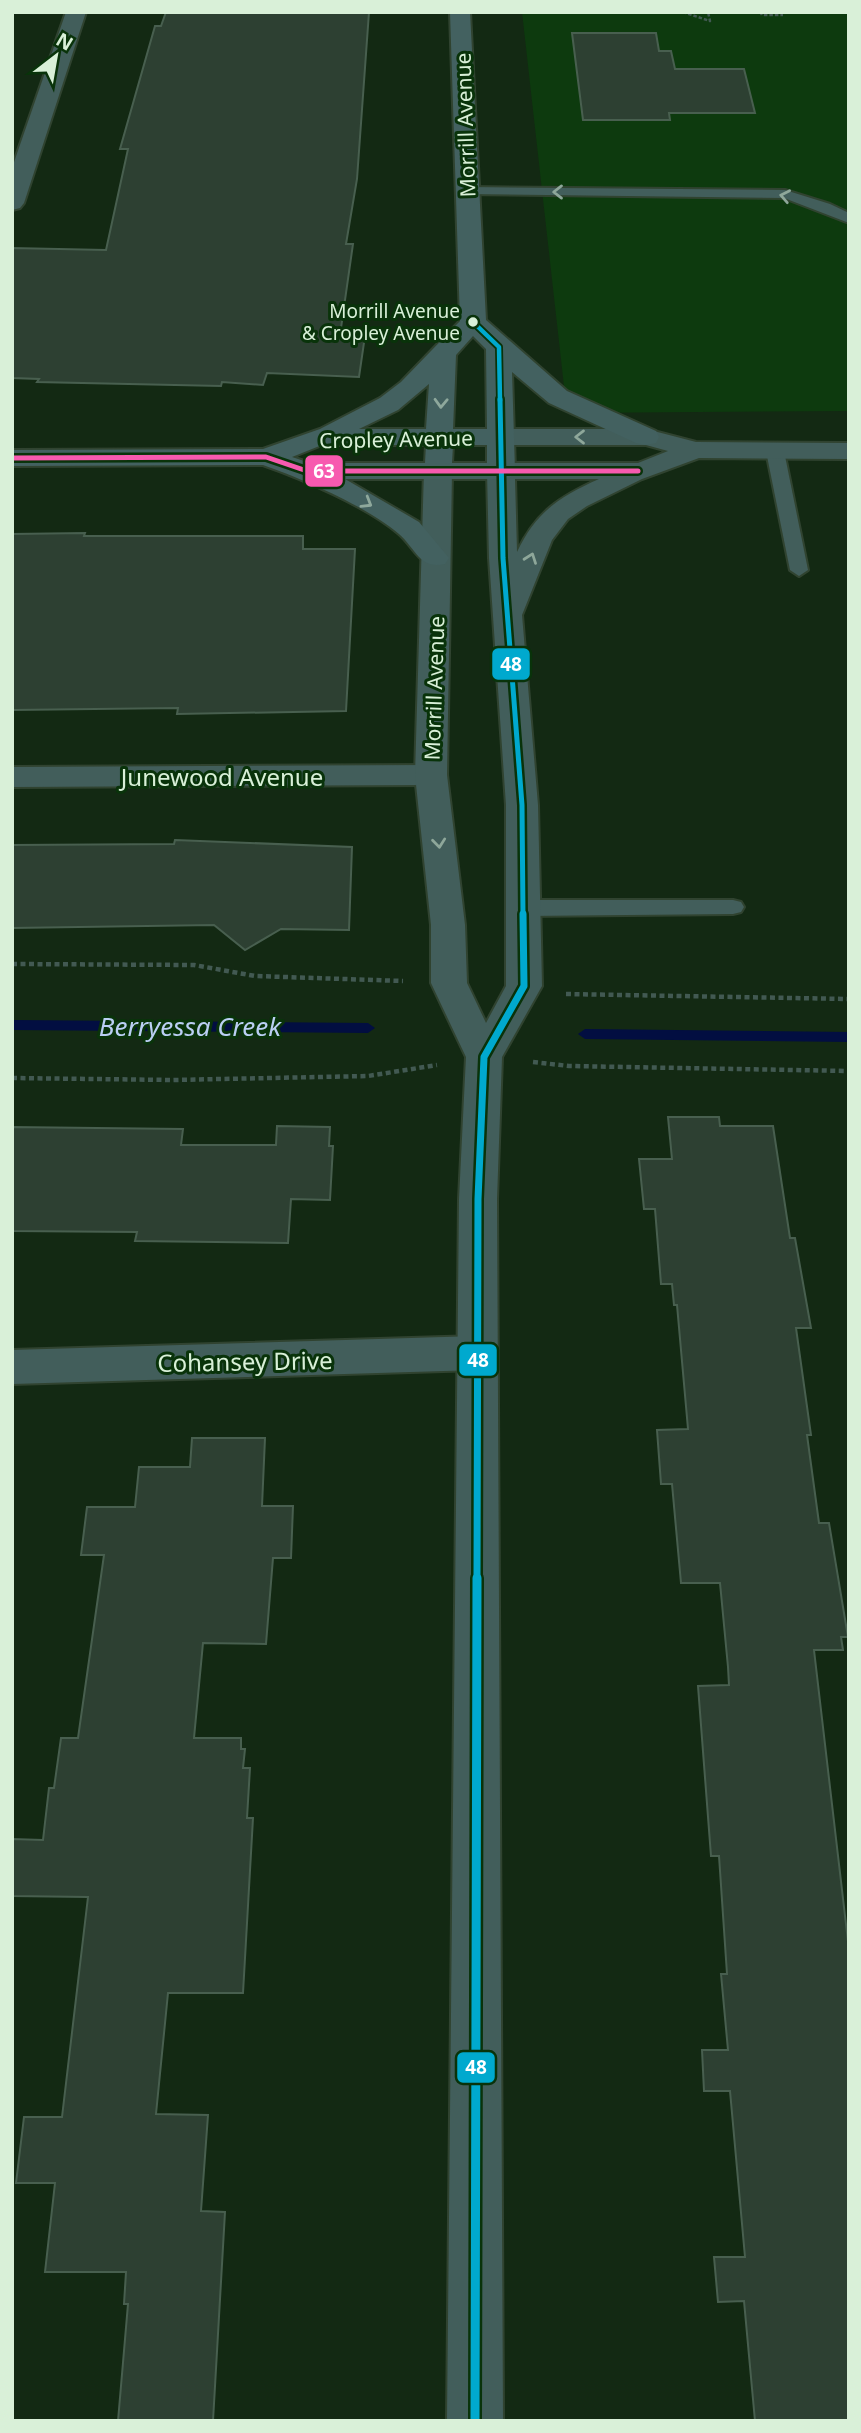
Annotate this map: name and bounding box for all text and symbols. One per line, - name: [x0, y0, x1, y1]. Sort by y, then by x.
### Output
- north arrow: [21, 21, 91, 91]
- text: N: [51, 26, 78, 57]
- street label: Morrill Avenue: [448, 52, 482, 198]
- one-way arrow: [552, 184, 562, 200]
- one-way arrow: [779, 189, 791, 204]
- place label: Morrill Avenue & Cropley Avenue: [302, 298, 460, 346]
- marker: Morrill Avenue & Cropley Avenue: [466, 315, 480, 329]
- one-way arrow: [433, 398, 448, 409]
- street label: Cropley Avenue: [319, 424, 473, 454]
- one-way arrow: [574, 429, 585, 445]
- line badge: 63: [304, 454, 344, 488]
- text: 63: [313, 458, 335, 484]
- one-way arrow: [360, 494, 373, 507]
- one-way arrow: [523, 553, 537, 565]
- street label: Morrill Avenue: [417, 615, 451, 761]
- line badge: 48: [491, 647, 531, 681]
- text: 48: [500, 651, 522, 677]
- street label: Junewood Avenue: [119, 760, 323, 793]
- one-way arrow: [431, 837, 446, 848]
- water label: Berryessa Creek: [99, 1008, 282, 1044]
- street label: Cohansey Drive: [157, 1343, 333, 1379]
- line badge: 48: [458, 1343, 498, 1377]
- text: 48: [467, 1347, 489, 1373]
- line badge: 48: [456, 2051, 496, 2084]
- text: 48: [465, 2054, 487, 2080]

